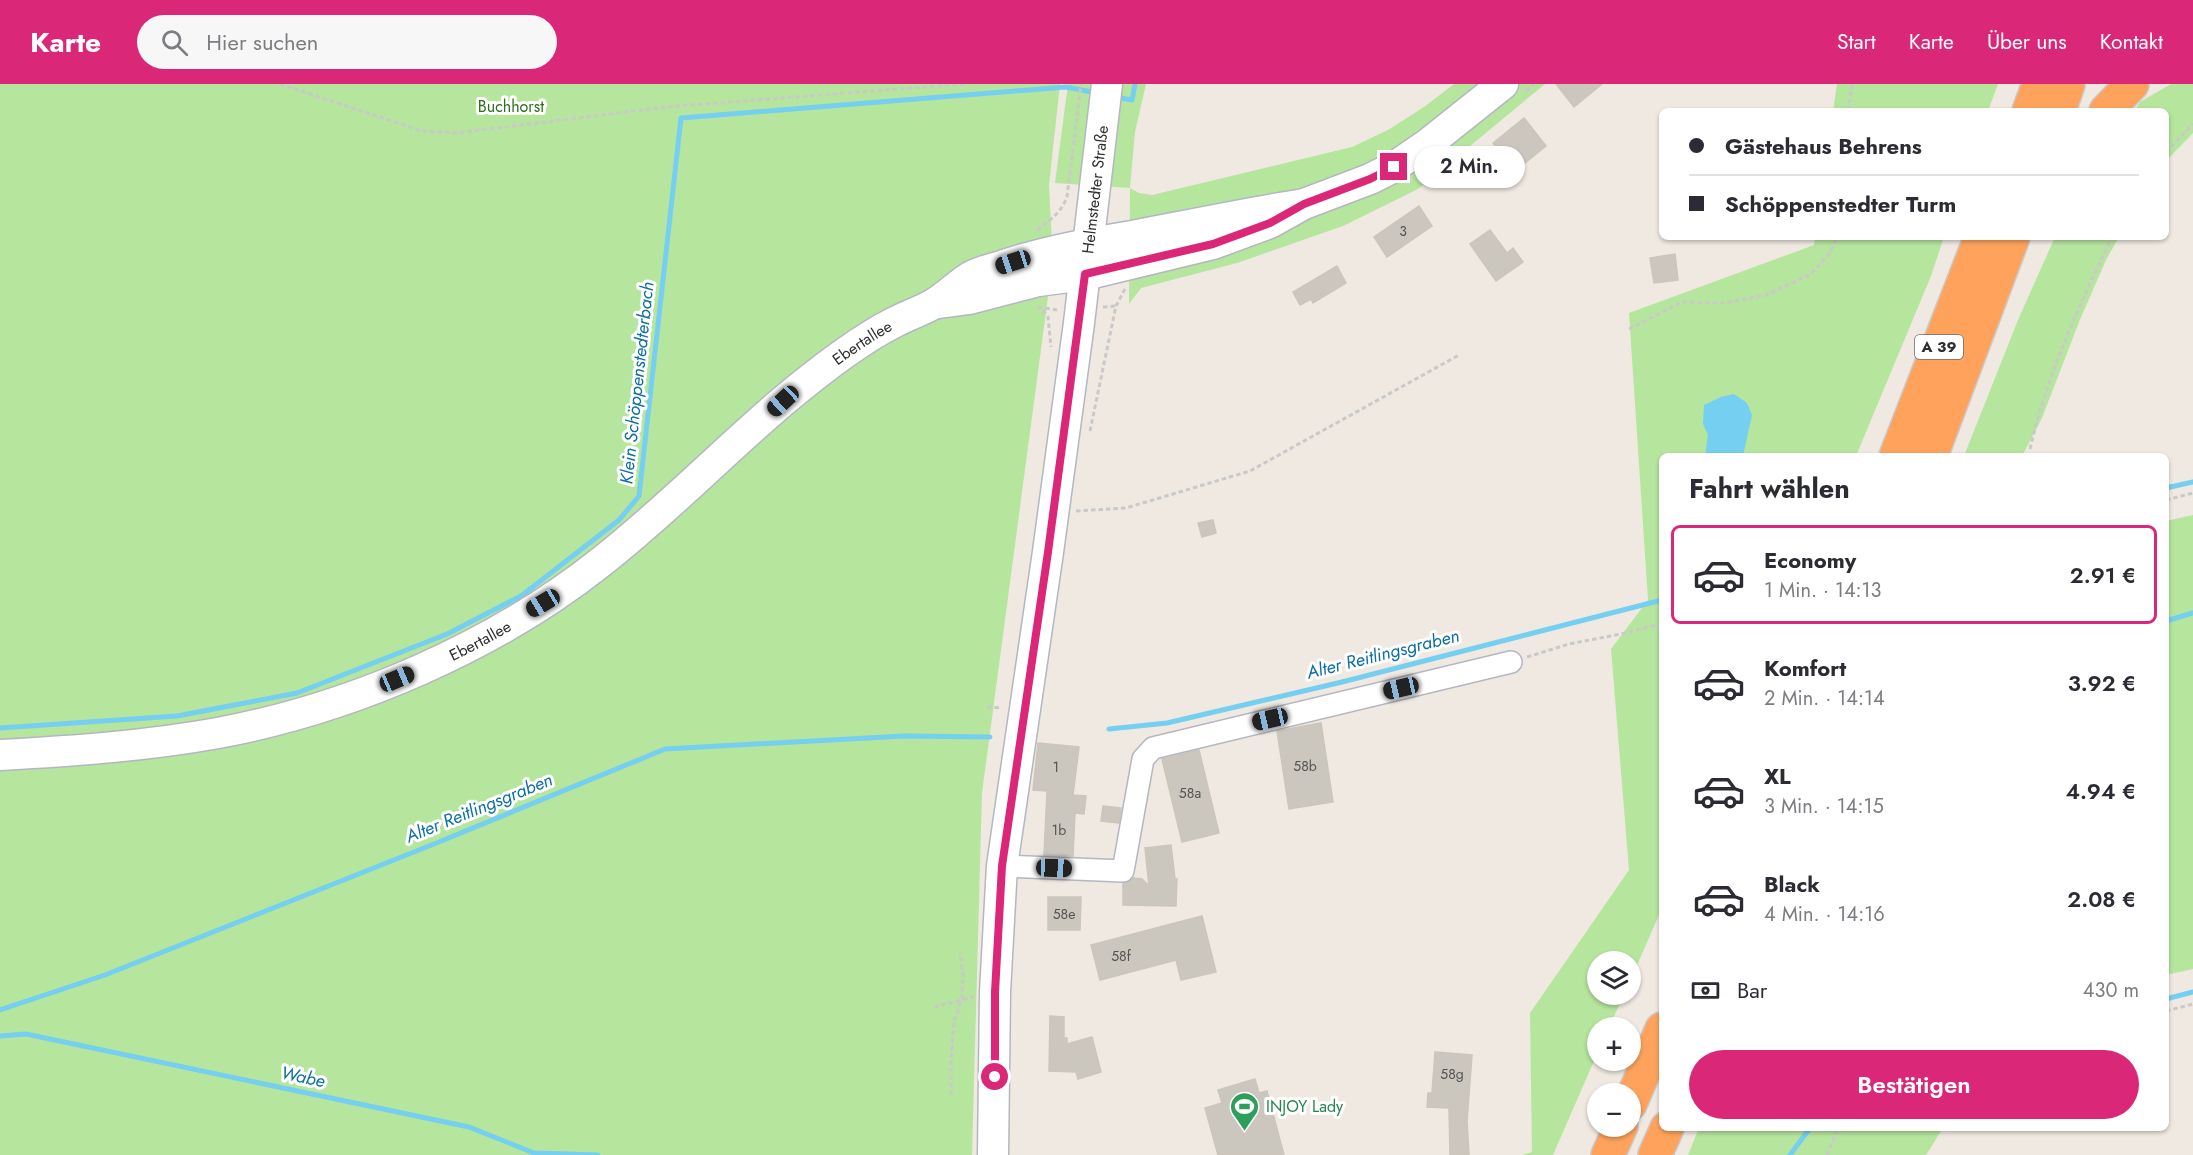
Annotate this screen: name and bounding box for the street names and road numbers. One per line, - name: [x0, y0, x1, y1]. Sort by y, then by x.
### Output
- street label: Helmstedter Straße: [1076, 124, 1114, 255]
- street label: Ebertallee: [828, 315, 896, 371]
- road number: A 39: [1915, 335, 1963, 359]
- street label: Ebertallee: [445, 615, 515, 667]

